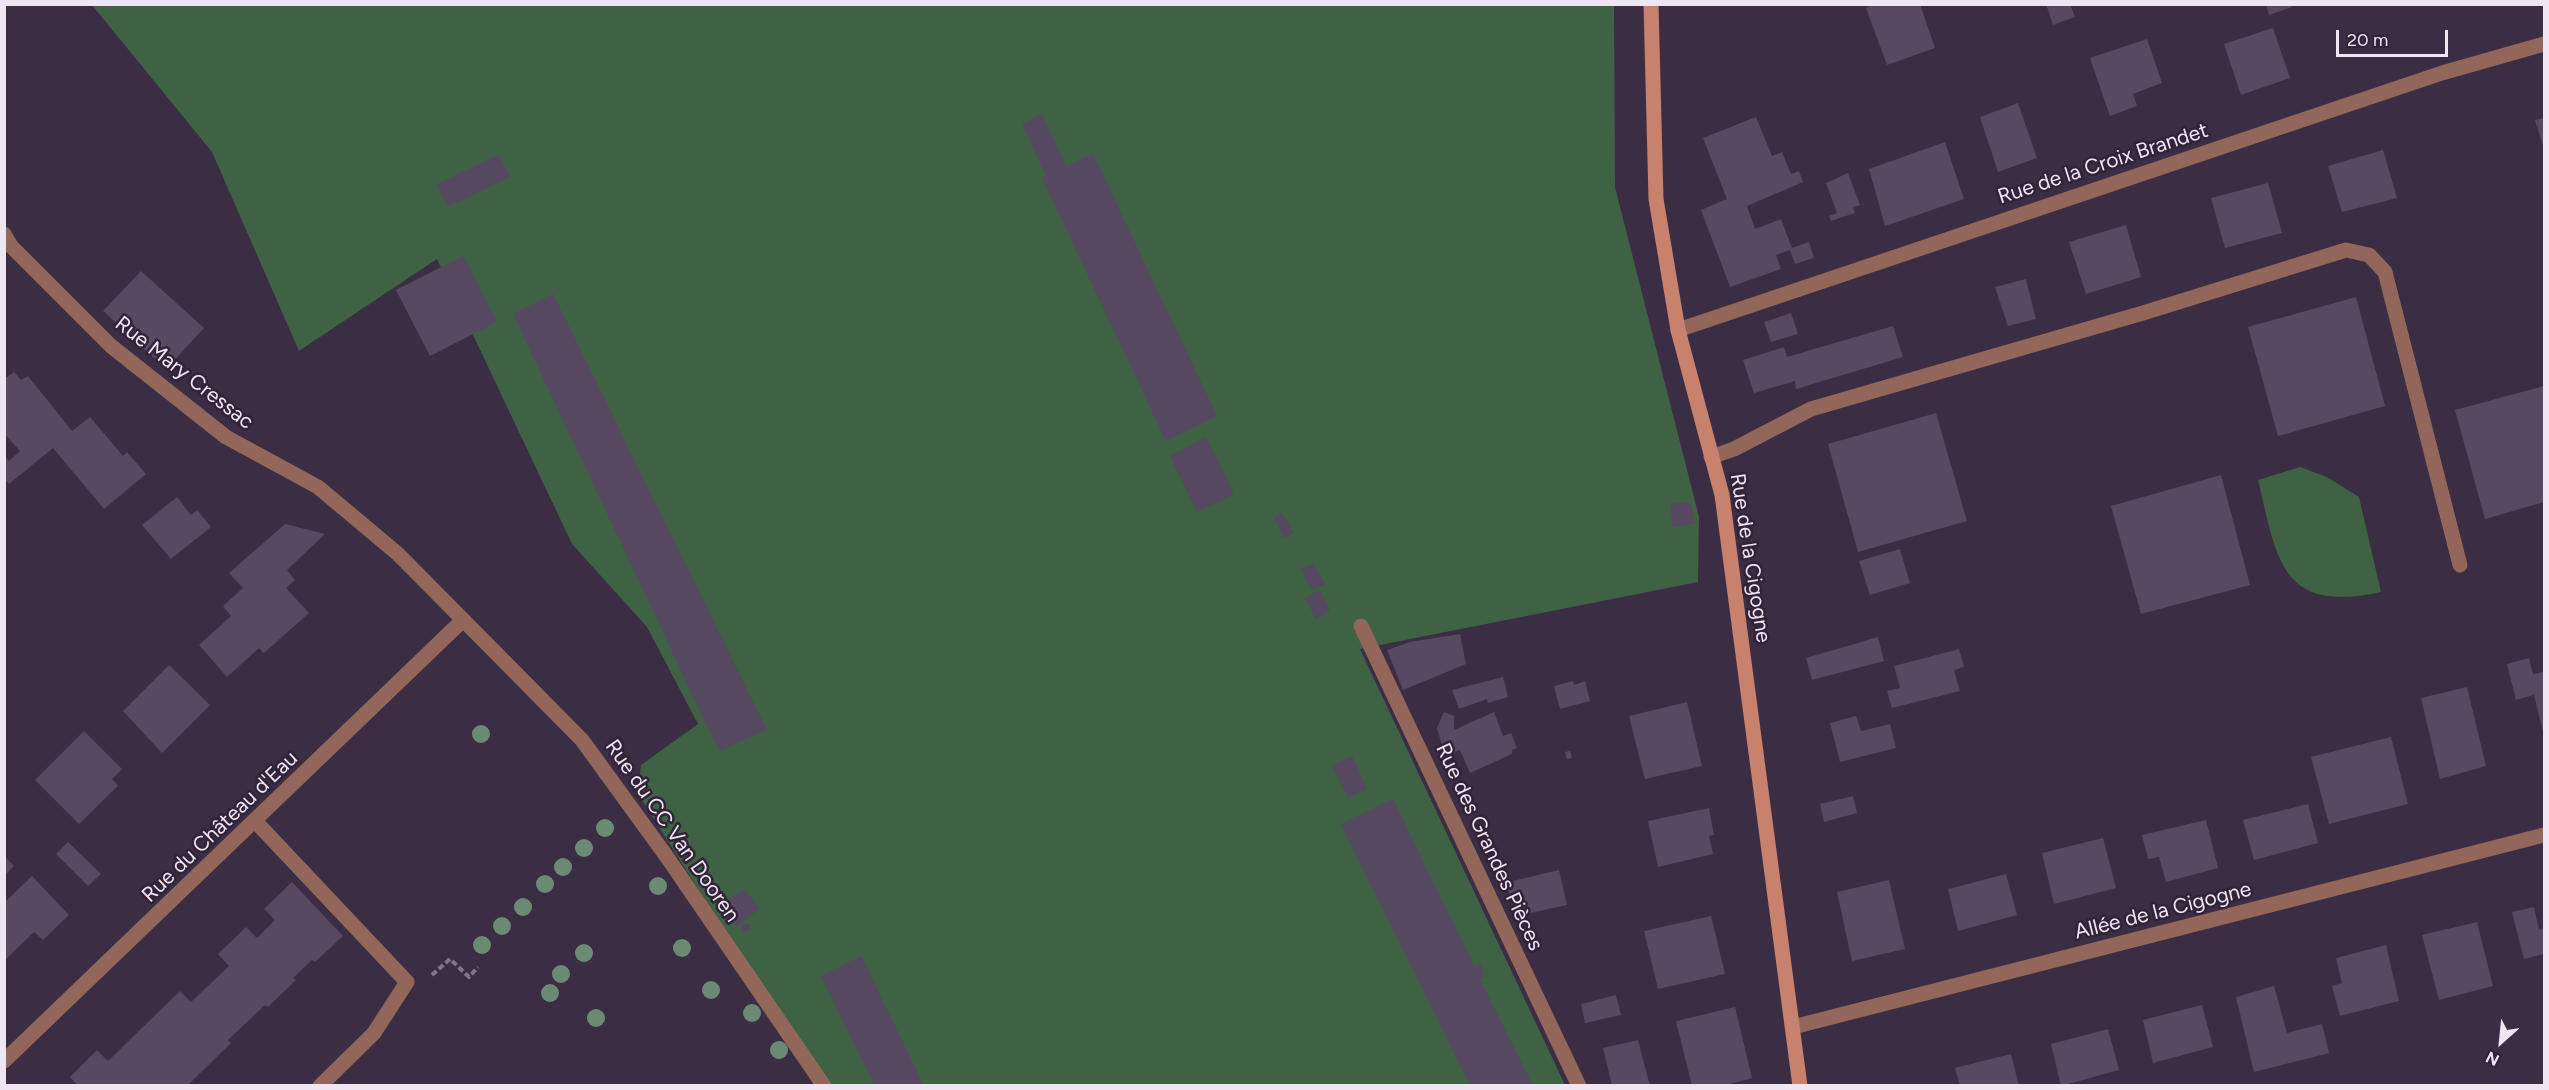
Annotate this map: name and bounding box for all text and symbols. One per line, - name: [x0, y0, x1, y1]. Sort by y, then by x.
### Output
- scale bar: [2339, 18, 2452, 56]
- text: 20 m: [2347, 29, 2388, 51]
- street label: Rue de la Croix Brandet: [1995, 118, 2211, 210]
- street label: Rue Mary Cressac: [110, 311, 258, 435]
- street label: Rue de la Cigogne: [1724, 472, 1776, 644]
- street label: Rue du CC Van Dooren: [600, 735, 744, 927]
- street label: Rue des Grandes Pièces: [1430, 739, 1548, 955]
- street label: Rue du Château d'Eau: [137, 746, 303, 908]
- street label: Allée de la Cigogne: [2072, 877, 2254, 945]
- north arrow: [2471, 1012, 2531, 1072]
- text: N: [2483, 1047, 2502, 1070]

